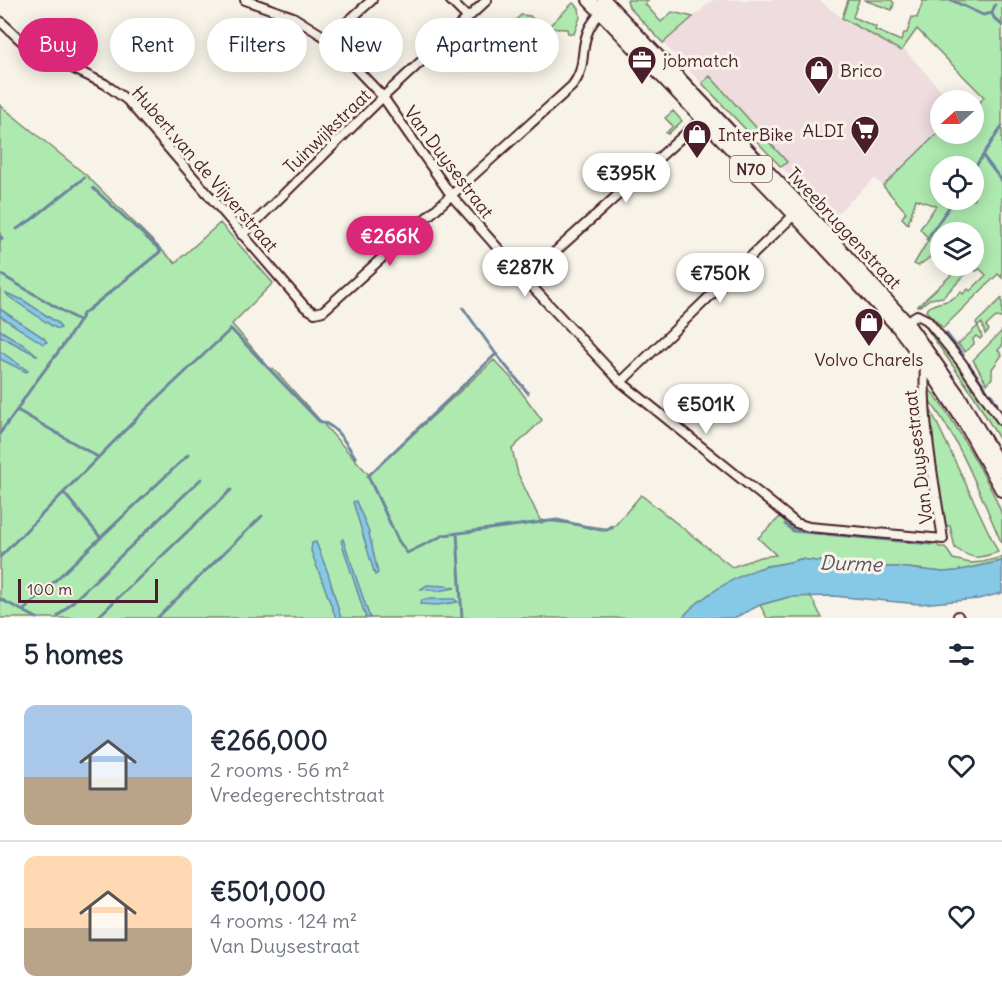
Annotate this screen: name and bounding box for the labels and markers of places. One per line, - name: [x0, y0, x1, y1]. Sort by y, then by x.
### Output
- office icon: jobmatch: [626, 44, 658, 86]
- place label: jobmatch: [662, 49, 739, 72]
- shop icon: Brico: [803, 54, 835, 96]
- place label: Brico: [840, 59, 882, 82]
- supermarket icon: ALDI: [849, 114, 881, 156]
- shop icon: InterBike: [681, 118, 713, 160]
- place label: ALDI: [802, 119, 844, 142]
- place label: InterBike: [718, 123, 793, 146]
- pin: €395K: [584, 153, 668, 204]
- pin: €266K: [348, 216, 432, 267]
- pin: €287K: [483, 247, 567, 298]
- pin: €750K: [678, 253, 762, 304]
- shop icon: Volvo Charels: [853, 306, 885, 348]
- place label: Volvo Charels: [814, 348, 924, 371]
- pin: €501K: [664, 384, 748, 435]

